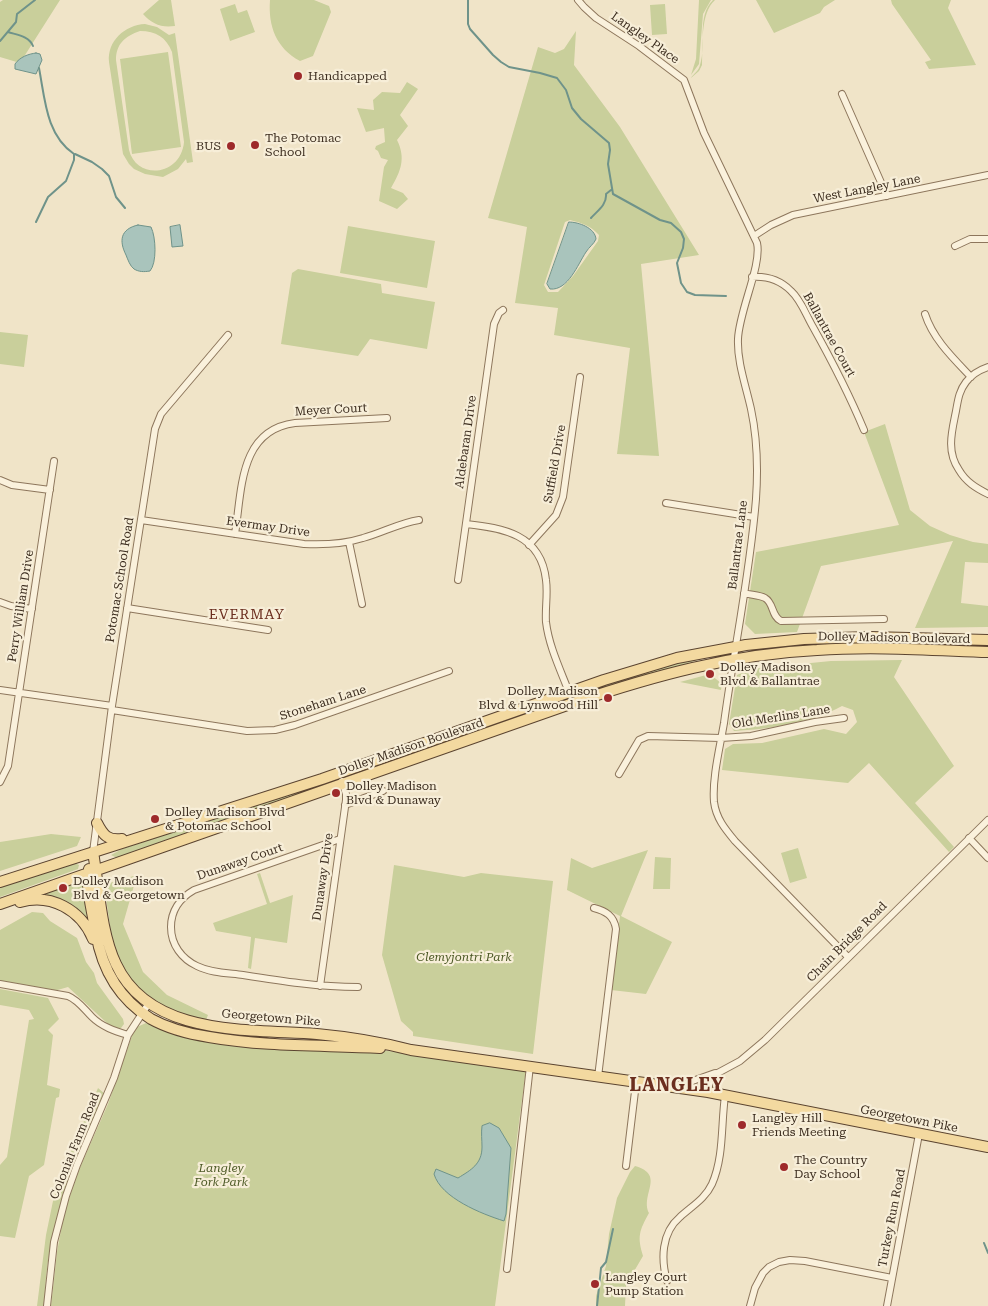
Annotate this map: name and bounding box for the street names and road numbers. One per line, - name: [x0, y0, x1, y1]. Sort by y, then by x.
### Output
- street label: Langley Place: [608, 9, 682, 67]
- street label: West Langley Lane: [812, 172, 922, 206]
- street label: Ballantrae Court: [800, 290, 858, 380]
- street label: Aldebaran Drive: [452, 394, 480, 490]
- street label: Meyer Court: [295, 401, 367, 419]
- street label: Suffield Drive: [541, 424, 569, 504]
- street label: Ballantrae Lane: [725, 500, 751, 590]
- street label: Evermay Drive: [225, 514, 311, 540]
- street label: Potomac School Road: [103, 516, 137, 644]
- street label: Perry William Drive: [5, 549, 37, 663]
- street label: Dolley Madison Boulevard: [818, 629, 970, 647]
- street label: Stoneham Lane: [278, 682, 368, 724]
- street label: Old Merlins Lane: [731, 702, 831, 732]
- street label: Dolley Madison Boulevard: [337, 715, 485, 779]
- street label: Dunaway Drive: [310, 832, 336, 922]
- street label: Dunaway Court: [195, 841, 285, 883]
- street label: Chain Bridge Road: [804, 899, 890, 985]
- street label: Georgetown Pike: [221, 1007, 321, 1029]
- street label: Colonial Farm Road: [47, 1091, 103, 1201]
- street label: Georgetown Pike: [859, 1102, 959, 1136]
- street label: Turkey Run Road: [875, 1168, 909, 1268]

